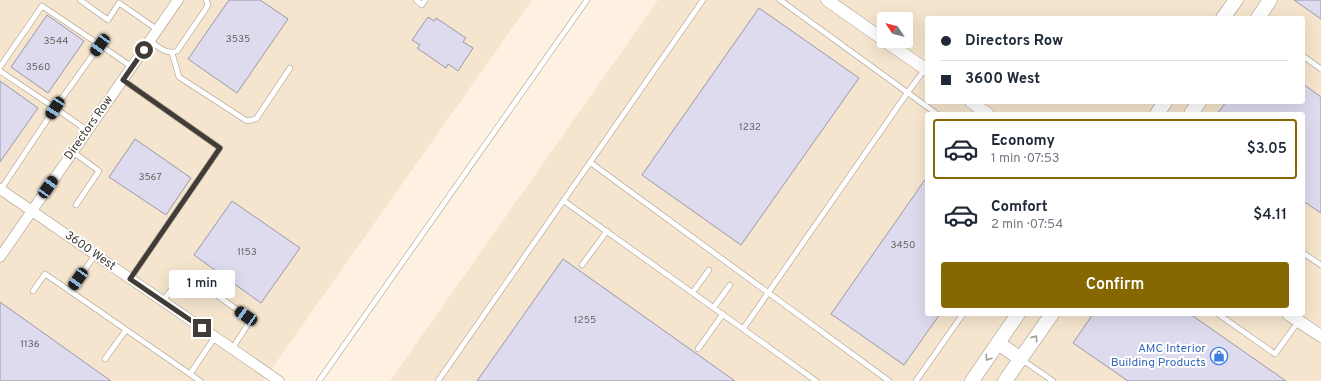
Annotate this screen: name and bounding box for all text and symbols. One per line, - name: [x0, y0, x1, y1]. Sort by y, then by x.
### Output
- north arrow: [877, 12, 913, 48]
- map controls: [877, 12, 913, 48]
- car: [88, 32, 112, 58]
- text: Directors Row: [965, 32, 1063, 51]
- house number: 3535: [226, 33, 250, 46]
- house number: 3544: [44, 35, 68, 48]
- route start: [135, 41, 153, 59]
- house number: 3560: [26, 61, 50, 74]
- text: 3600 West: [965, 70, 1040, 89]
- street label: Directors Row: [61, 92, 117, 163]
- car: [43, 95, 67, 121]
- house number: 1232: [739, 121, 761, 134]
- icon: car: [943, 131, 979, 167]
- text: Economy: [991, 132, 1055, 151]
- text: $3.05: [1247, 140, 1287, 159]
- text: 1 min · 07:53: [991, 151, 1060, 167]
- house number: 3567: [138, 171, 162, 184]
- car: [36, 174, 60, 200]
- icon: car: [943, 197, 979, 233]
- text: Comfort: [991, 198, 1048, 217]
- text: $4.11: [1253, 206, 1287, 225]
- text: 2 min · 07:54: [991, 217, 1063, 233]
- street label: 3600 West: [61, 228, 119, 274]
- house number: 3450: [891, 239, 915, 252]
- house number: 1153: [237, 246, 257, 259]
- button: Confirm: [941, 262, 1289, 308]
- car: [66, 266, 90, 292]
- callout: 1 min: [169, 270, 235, 298]
- text: 1 min: [187, 276, 217, 292]
- car: [233, 304, 259, 328]
- house number: 1255: [574, 314, 596, 327]
- route end: [193, 319, 211, 337]
- one-way arrow: [1030, 335, 1037, 342]
- house number: 1136: [20, 338, 40, 351]
- place label: AMC Interior Building Products: [1111, 341, 1206, 371]
- shop icon: AMC Interior Building Products: [1209, 346, 1229, 366]
- one-way arrow: [986, 353, 993, 360]

